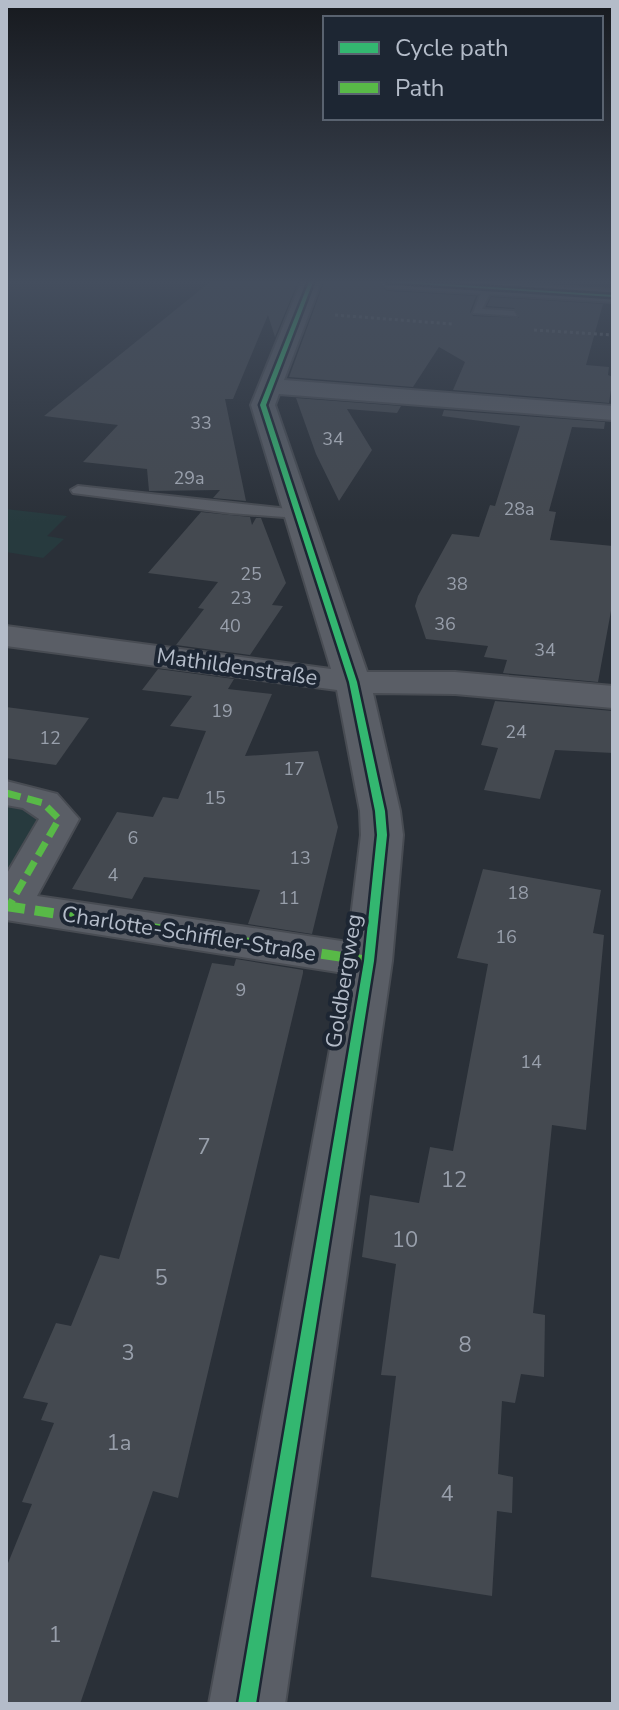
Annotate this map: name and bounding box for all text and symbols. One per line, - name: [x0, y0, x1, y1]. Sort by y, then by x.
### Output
- legend: [323, 16, 603, 120]
- text: Cycle path: [395, 32, 509, 64]
- text: Path: [395, 72, 444, 104]
- house number: 33: [190, 411, 212, 435]
- house number: 34: [322, 427, 344, 451]
- house number: 29a: [173, 466, 205, 490]
- house number: 28a: [503, 497, 535, 521]
- house number: 25: [240, 562, 262, 586]
- house number: 38: [446, 572, 468, 596]
- house number: 23: [230, 586, 252, 610]
- house number: 36: [434, 612, 456, 636]
- house number: 40: [219, 614, 241, 638]
- house number: 34: [534, 638, 556, 662]
- street label: Mathildenstraße: [155, 641, 319, 693]
- house number: 19: [211, 699, 233, 723]
- house number: 24: [505, 720, 527, 744]
- house number: 12: [39, 726, 61, 750]
- house number: 17: [283, 757, 305, 781]
- house number: 15: [204, 786, 226, 810]
- house number: 6: [128, 826, 138, 850]
- house number: 13: [289, 846, 311, 870]
- house number: 4: [108, 863, 119, 887]
- house number: 18: [507, 881, 529, 905]
- house number: 11: [278, 886, 300, 910]
- street label: Charlotte-Schiffler-Straße: [60, 899, 318, 969]
- street label: Goldbergweg: [319, 912, 369, 1050]
- house number: 16: [495, 925, 517, 949]
- house number: 9: [236, 978, 246, 1002]
- house number: 14: [520, 1050, 542, 1074]
- house number: 7: [197, 1132, 211, 1162]
- house number: 12: [441, 1165, 467, 1195]
- house number: 10: [392, 1225, 418, 1255]
- house number: 5: [154, 1263, 168, 1293]
- house number: 8: [458, 1330, 472, 1360]
- house number: 3: [121, 1338, 135, 1368]
- house number: 1a: [107, 1428, 131, 1458]
- house number: 4: [440, 1479, 454, 1509]
- house number: 1: [48, 1620, 62, 1650]

